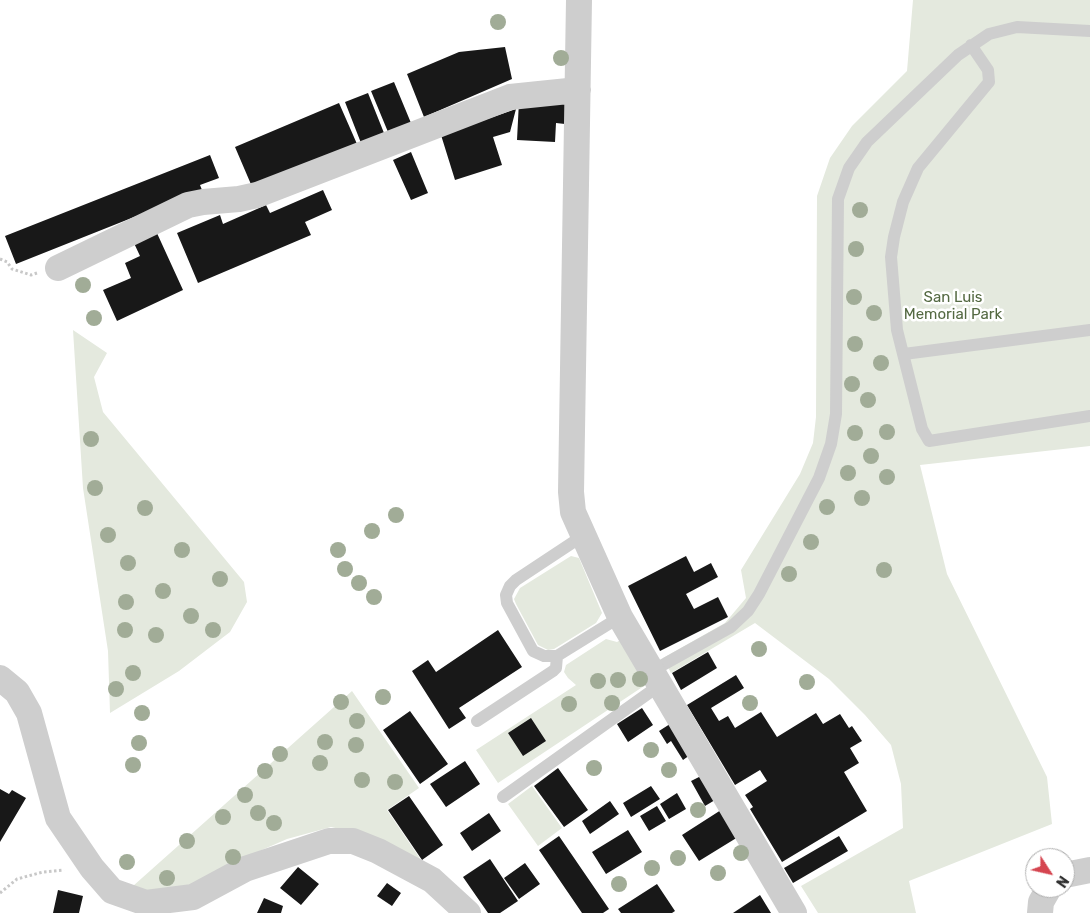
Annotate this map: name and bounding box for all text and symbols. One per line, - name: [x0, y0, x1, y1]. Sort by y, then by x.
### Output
- park label: San Luis Memorial Park: [904, 289, 1002, 324]
- north arrow: [1025, 848, 1075, 898]
- text: N: [1052, 872, 1072, 890]

